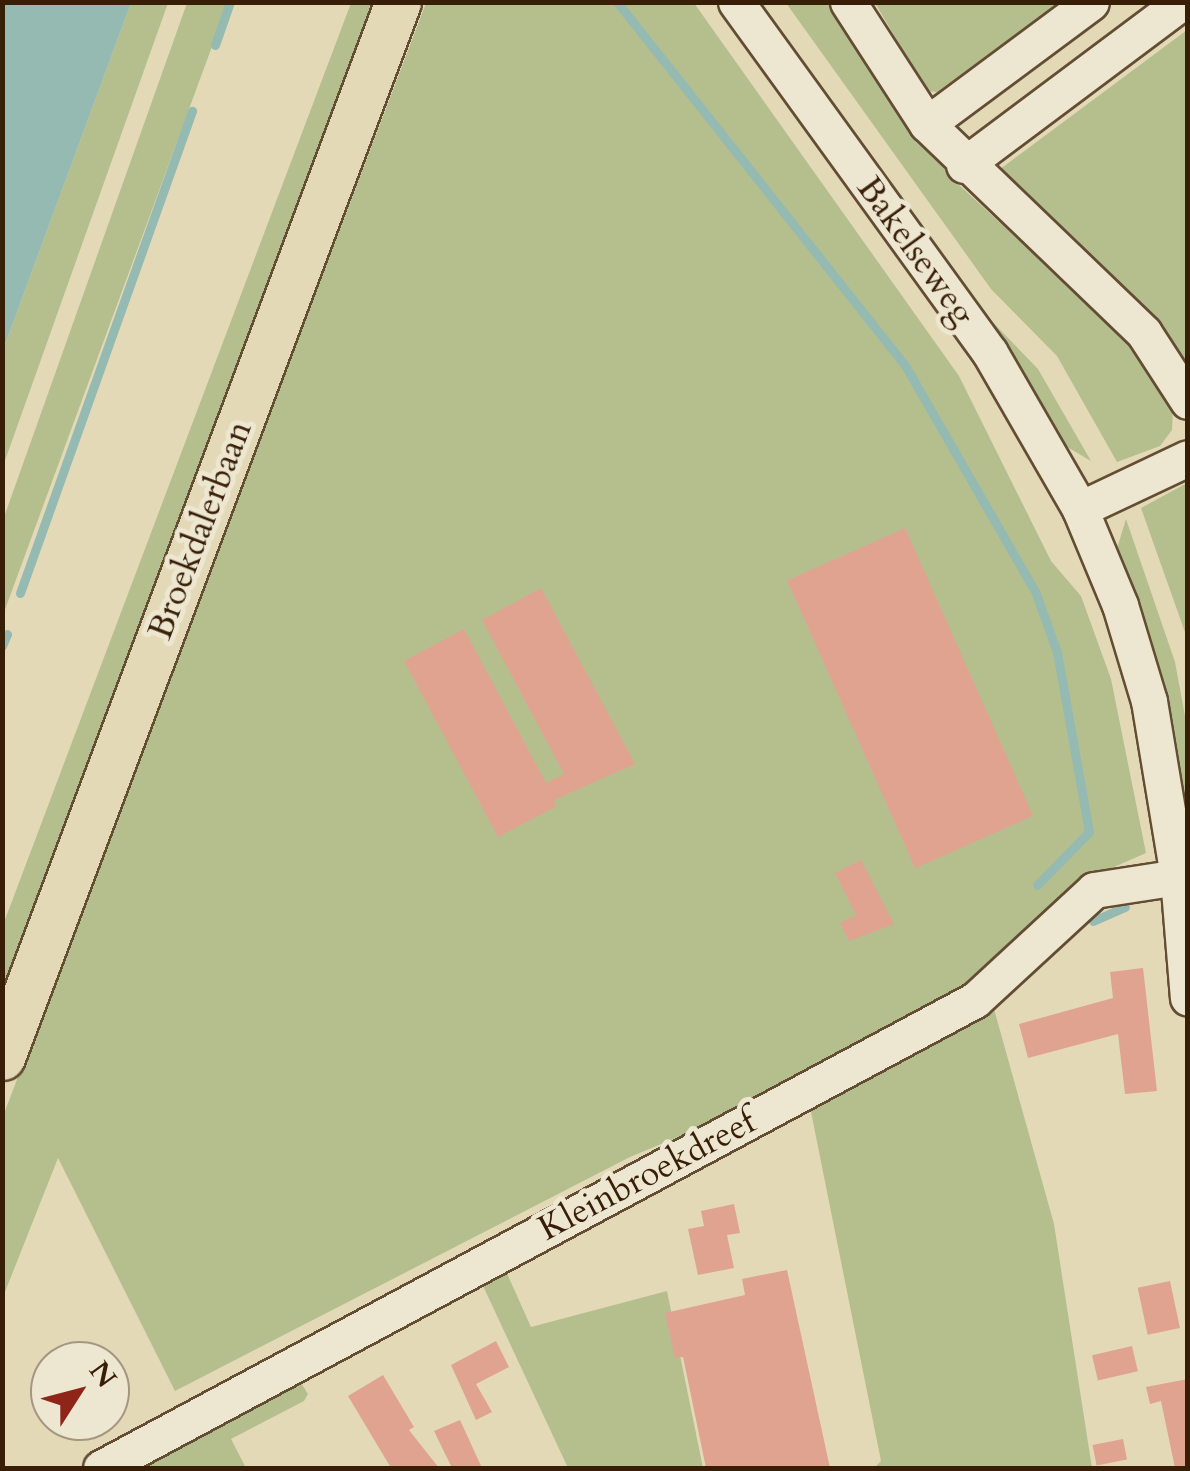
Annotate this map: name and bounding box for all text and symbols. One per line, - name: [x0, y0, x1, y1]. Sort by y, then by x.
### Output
- street label: Bakelseweg: [848, 168, 984, 334]
- street label: Broekdalerbaan: [139, 415, 261, 645]
- street label: Kleinbroekdreef: [531, 1100, 763, 1250]
- north arrow: [30, 1341, 130, 1441]
- text: N: [80, 1354, 125, 1396]

